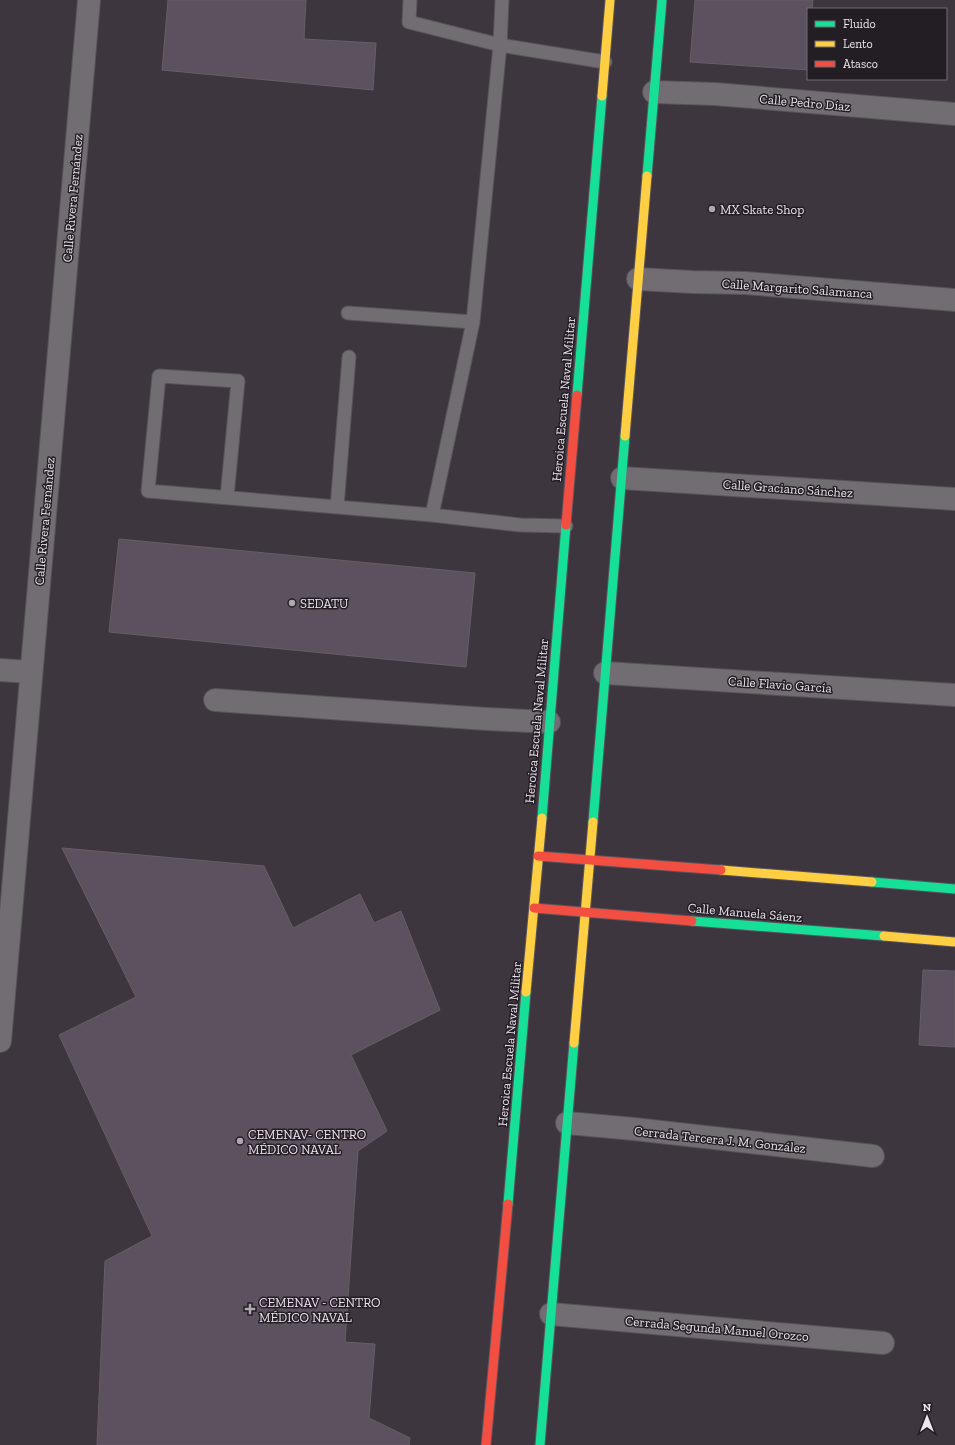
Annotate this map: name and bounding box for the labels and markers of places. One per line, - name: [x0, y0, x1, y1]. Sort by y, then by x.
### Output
- place label: MX Skate Shop: [720, 202, 804, 217]
- marker: MX Skate Shop: [707, 204, 717, 214]
- place label: SEDATU: [300, 596, 348, 611]
- marker: SEDATU: [287, 598, 297, 608]
- place label: CEMENAV- CENTRO MÉDICO NAVAL: [248, 1127, 366, 1157]
- marker: CEMENAV- CENTRO MÉDICO NAVAL: [235, 1136, 245, 1146]
- place label: CEMENAV - CENTRO MÉDICO NAVAL: [259, 1295, 381, 1325]
- marker: CEMENAV - CENTRO MÉDICO NAVAL: [244, 1303, 256, 1315]

